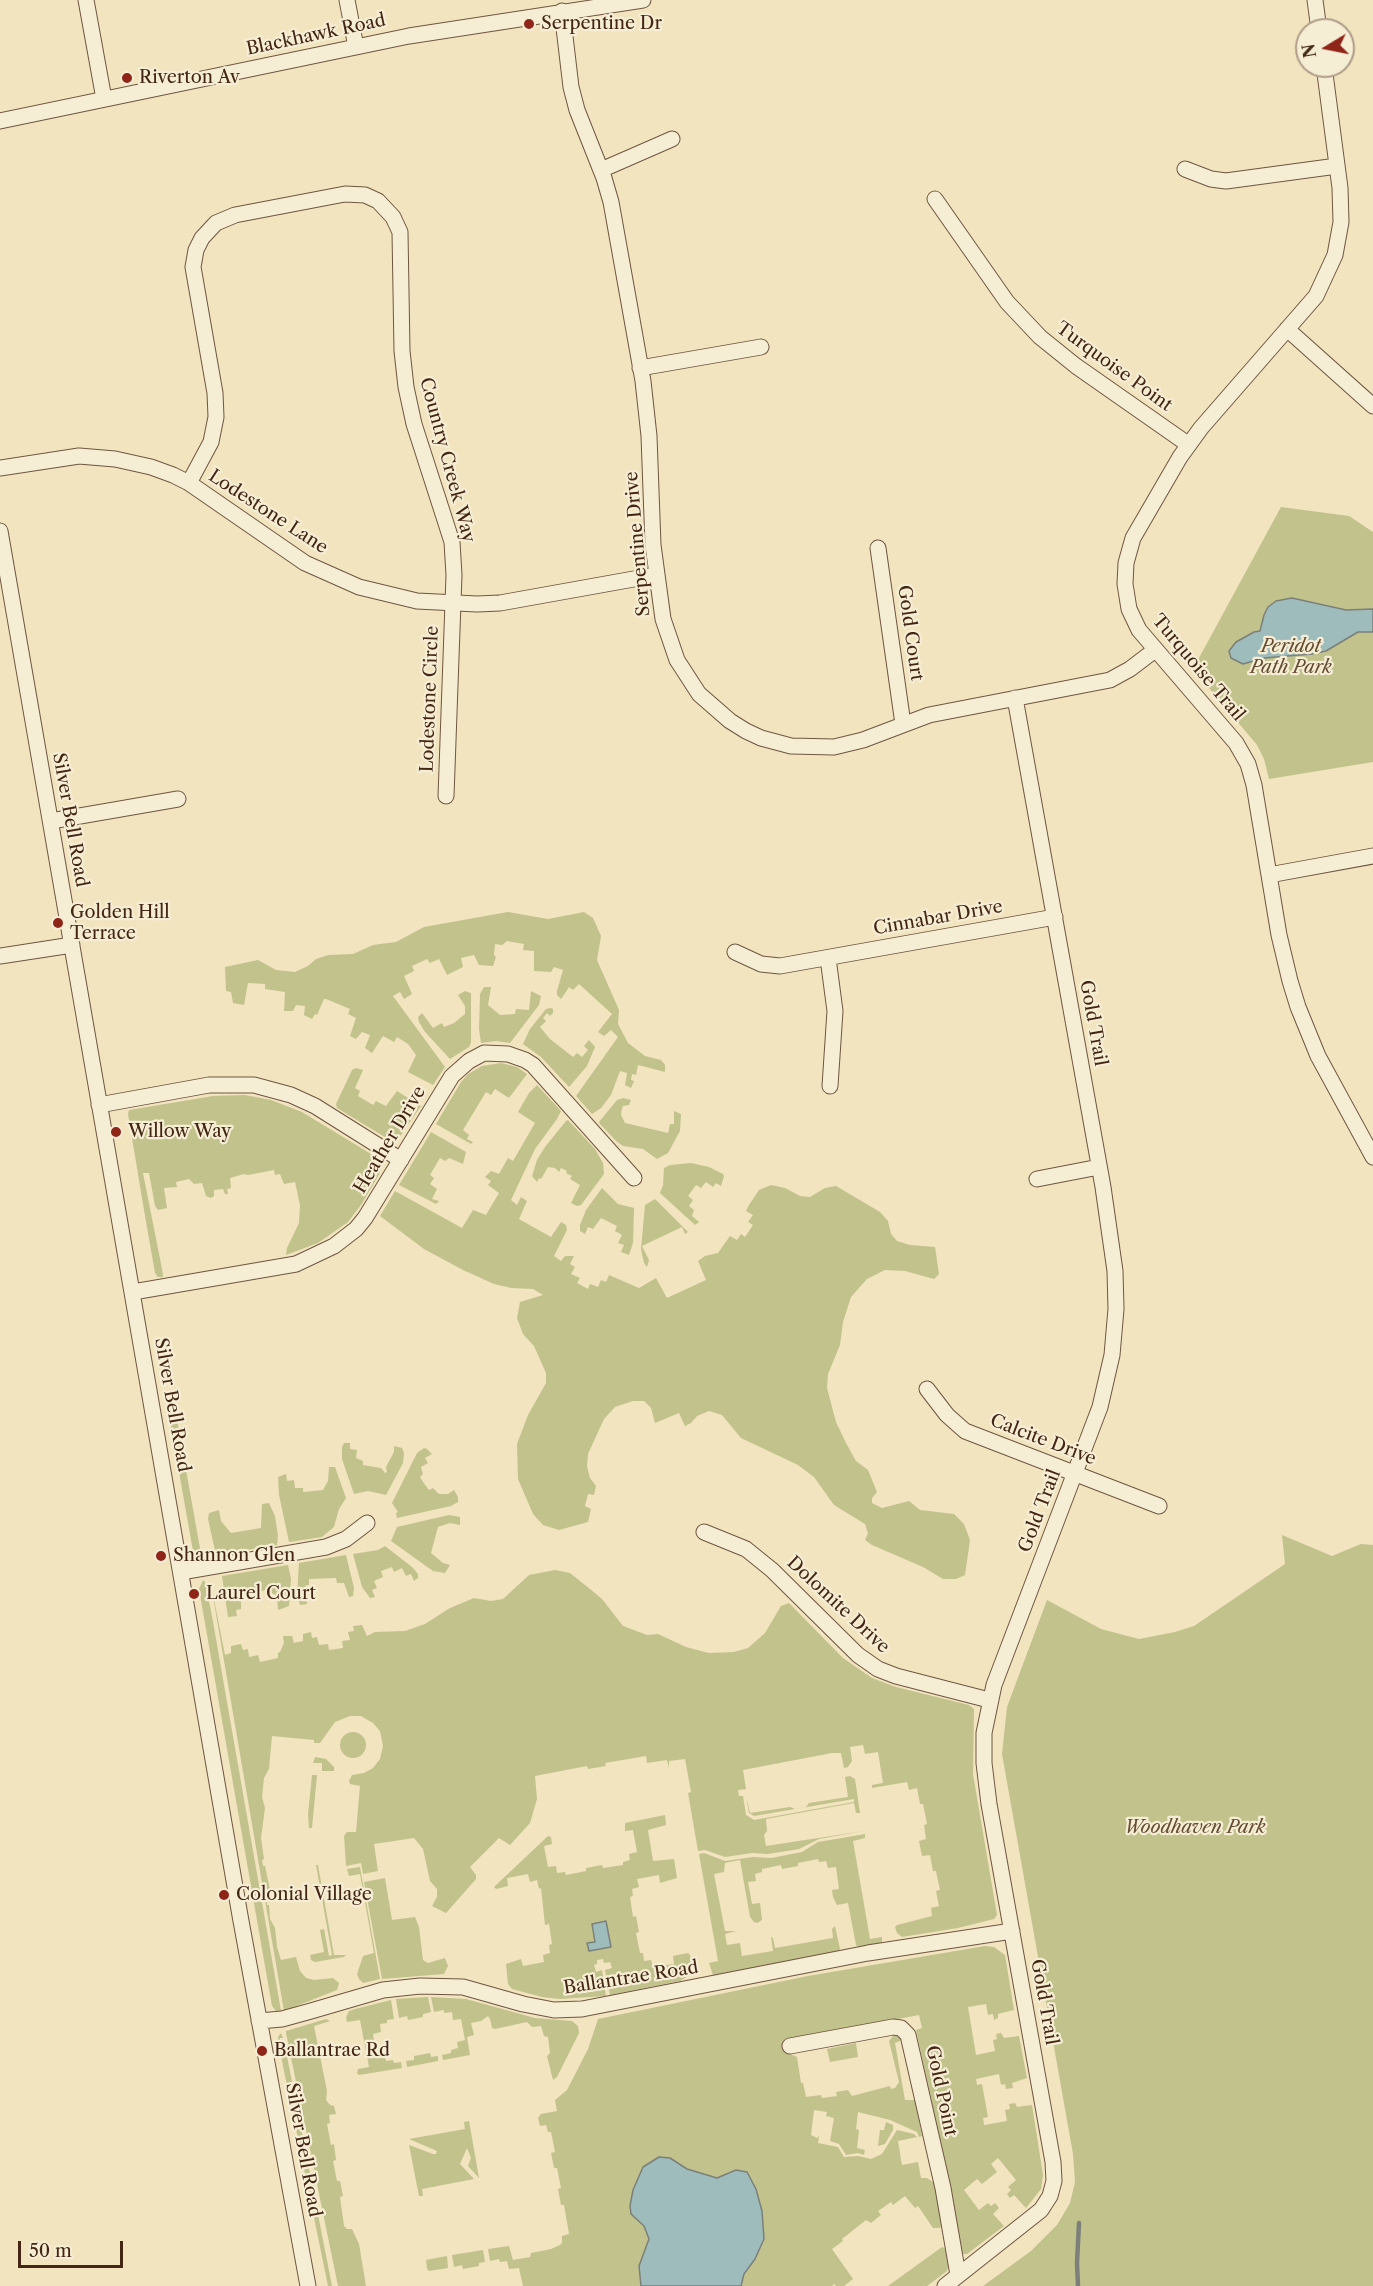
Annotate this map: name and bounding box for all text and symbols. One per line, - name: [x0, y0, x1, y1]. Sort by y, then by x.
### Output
- street label: Blackhawk Road: [244, 10, 388, 60]
- place label: Serpentine Dr: [541, 13, 662, 35]
- marker: Serpentine Dr: [522, 17, 536, 31]
- north arrow: [1295, 18, 1355, 78]
- text: N: [1298, 42, 1320, 59]
- place label: Riverton Av: [139, 67, 240, 89]
- marker: Riverton Av: [120, 71, 134, 85]
- street label: Turquoise Point: [1052, 318, 1176, 416]
- street label: Country Creek Way: [415, 375, 479, 545]
- street label: Lodestone Lane: [204, 465, 332, 559]
- street label: Serpentine Drive: [621, 471, 655, 617]
- street label: Gold Court: [893, 584, 927, 682]
- street label: Turquoise Trail: [1147, 610, 1249, 726]
- street label: Lodestone Circle: [417, 625, 443, 773]
- park label: Peridot Path Park: [1250, 636, 1332, 678]
- street label: Silver Bell Road: [48, 751, 92, 889]
- street label: Cinnabar Drive: [872, 896, 1004, 940]
- place label: Golden Hill Terrace: [70, 902, 170, 944]
- marker: Golden Hill Terrace: [51, 916, 65, 930]
- street label: Gold Trail: [1075, 978, 1111, 1068]
- street label: Heather Drive: [349, 1082, 431, 1198]
- place label: Willow Way: [128, 1121, 231, 1143]
- marker: Willow Way: [109, 1125, 123, 1139]
- street label: Silver Bell Road: [150, 1336, 194, 1474]
- street label: Calcite Drive: [987, 1410, 1099, 1470]
- street label: Gold Trail: [1014, 1467, 1066, 1555]
- place label: Shannon Glen: [173, 1545, 295, 1567]
- marker: Shannon Glen: [154, 1549, 168, 1563]
- street label: Dolomite Drive: [782, 1552, 894, 1658]
- place label: Laurel Court: [206, 1583, 316, 1605]
- marker: Laurel Court: [187, 1587, 201, 1601]
- park label: Woodhaven Park: [1124, 1817, 1266, 1839]
- place label: Colonial Village: [236, 1884, 372, 1906]
- marker: Colonial Village: [217, 1888, 231, 1902]
- street label: Ballantrae Road: [562, 1957, 700, 1999]
- street label: Gold Trail: [1026, 1957, 1062, 2047]
- place label: Ballantrae Rd: [274, 2040, 390, 2062]
- marker: Ballantrae Rd: [255, 2044, 269, 2058]
- street label: Gold Point: [921, 2044, 961, 2138]
- street label: Silver Bell Road: [281, 2081, 325, 2219]
- scale bar: [21, 2229, 126, 2267]
- text: 50 m: [29, 2240, 72, 2262]

